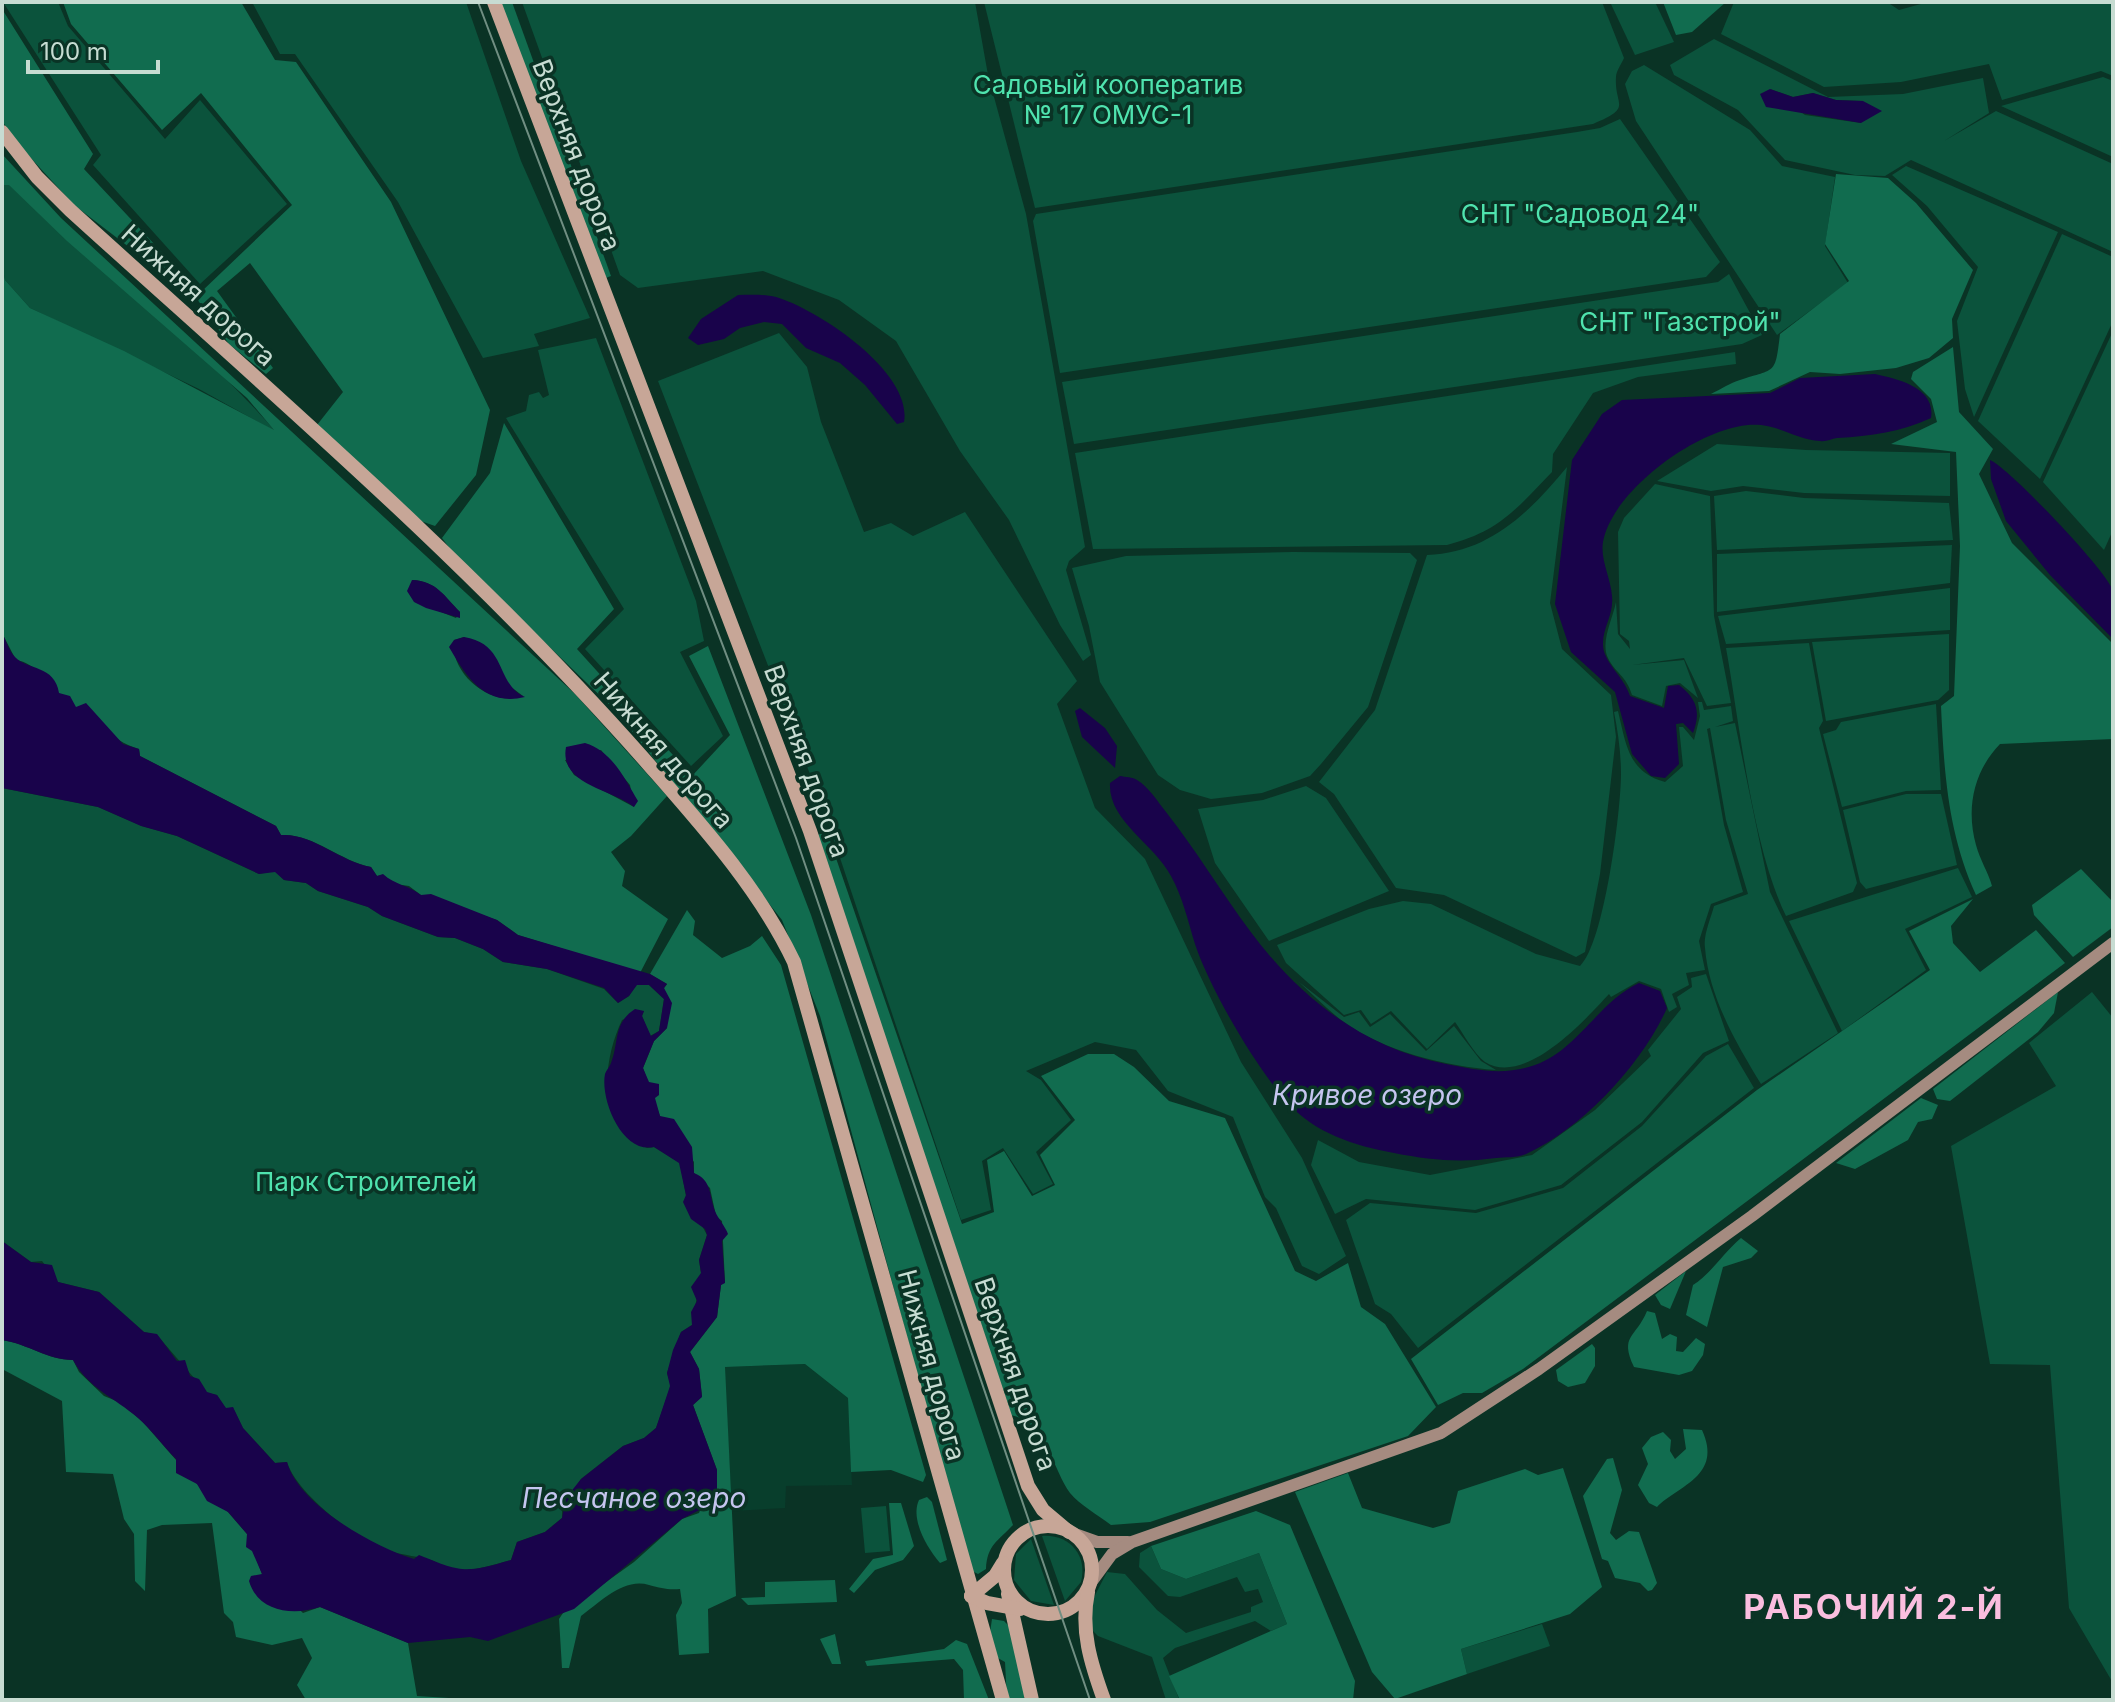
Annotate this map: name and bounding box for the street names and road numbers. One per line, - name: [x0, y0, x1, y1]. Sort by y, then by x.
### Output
- street label: Верхняя дорога: [526, 55, 628, 255]
- street label: Нижняя дорога: [116, 218, 282, 372]
- street label: Верхняя дорога: [758, 661, 856, 861]
- street label: Нижняя дорога: [588, 666, 740, 834]
- street label: Нижняя дорога: [892, 1266, 972, 1464]
- street label: Верхняя дорога: [968, 1273, 1064, 1475]

